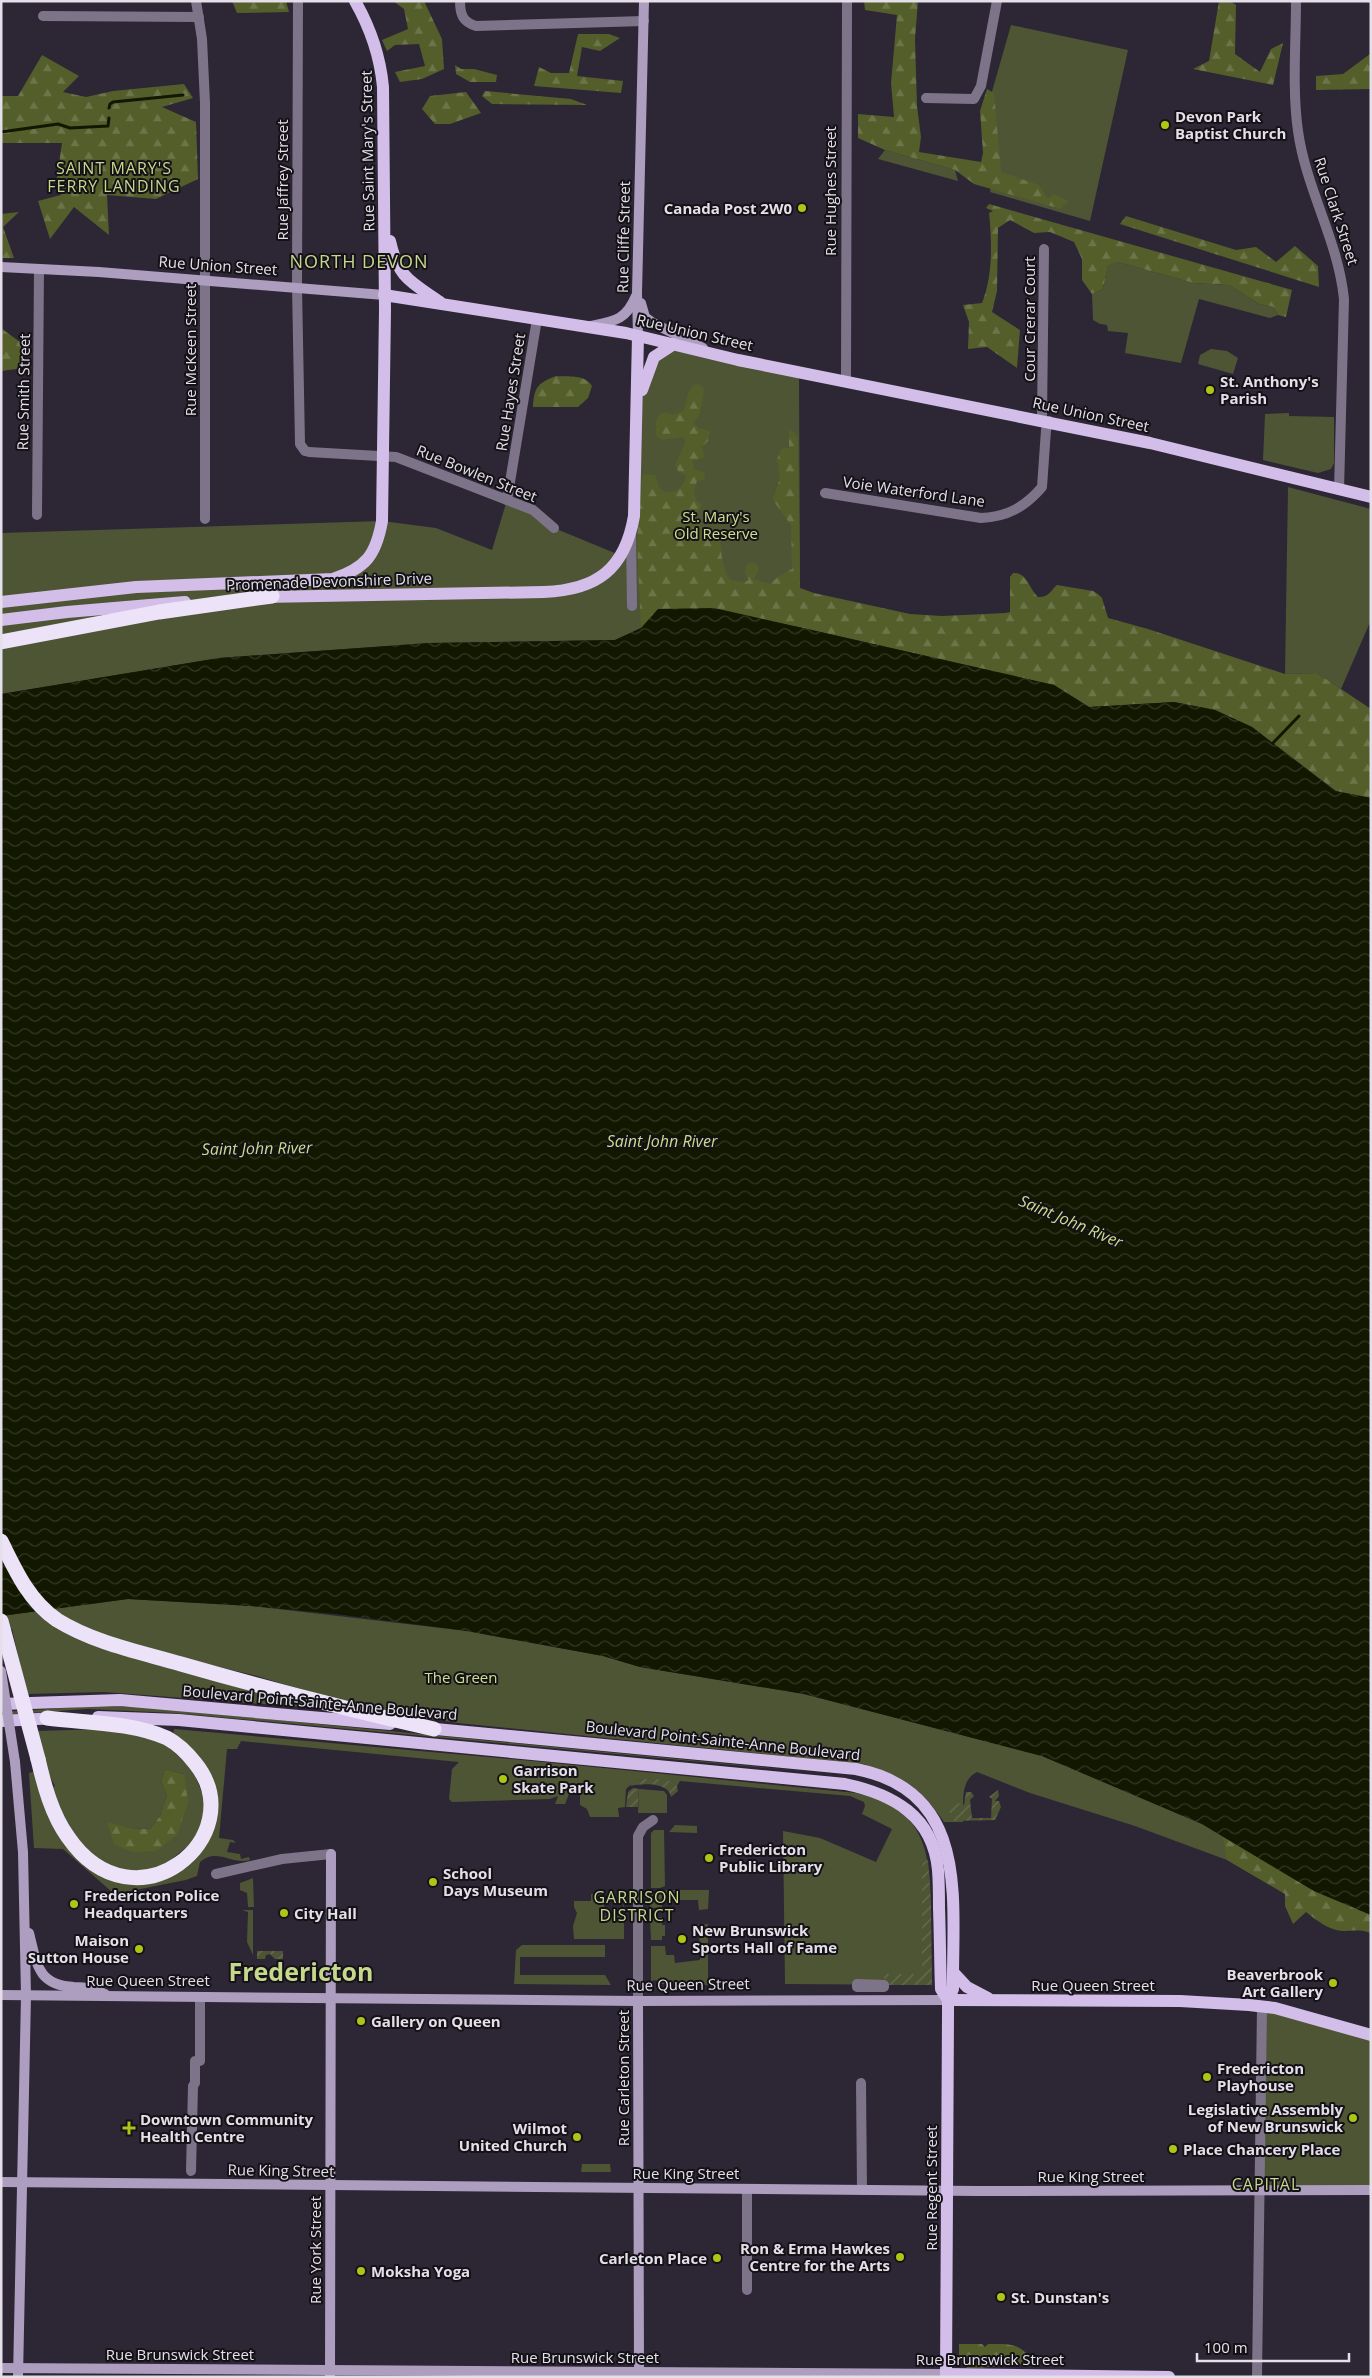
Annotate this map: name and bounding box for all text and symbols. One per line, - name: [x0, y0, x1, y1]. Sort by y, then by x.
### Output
- street label: Rue Saint Mary's Street: [356, 70, 378, 232]
- place label: Devon Park Baptist Church: [1175, 106, 1286, 143]
- street label: Rue Jaffrey Street: [272, 119, 292, 241]
- marker: Devon Park Baptist Church: [1159, 119, 1171, 131]
- street label: Rue Hughes Street: [820, 126, 840, 256]
- street label: Rue Clark Street: [1310, 155, 1364, 267]
- district label: SAINT MARY'S FERRY LANDING: [47, 157, 181, 197]
- street label: Rue Cliffe Street: [612, 181, 634, 293]
- place label: Canada Post 2W0: [664, 198, 792, 218]
- marker: Canada Post 2W0: [796, 202, 808, 214]
- district label: NORTH DEVON: [290, 249, 428, 273]
- street label: Rue Union Street: [158, 251, 278, 279]
- street label: Cour Crerar Court: [1019, 256, 1039, 382]
- street label: Rue McKeen Street: [180, 284, 200, 416]
- street label: Rue Union Street: [635, 309, 755, 355]
- street label: Rue Hayes Street: [491, 332, 529, 452]
- street label: Rue Smith Street: [12, 333, 34, 451]
- place label: St. Anthony's Parish: [1220, 371, 1319, 408]
- marker: St. Anthony's Parish: [1204, 384, 1216, 396]
- street label: Rue Union Street: [1031, 392, 1151, 436]
- street label: Rue Bowlen Street: [414, 440, 540, 506]
- street label: Voie Waterford Lane: [842, 471, 986, 511]
- park label: St. Mary's Old Reserve: [674, 506, 758, 543]
- street label: Promenade Devonshire Drive: [226, 567, 432, 595]
- water label: Saint John River: [607, 1130, 718, 1152]
- water label: Saint John River: [202, 1136, 313, 1160]
- water label: Saint John River: [1016, 1189, 1127, 1253]
- park label: The Green: [425, 1667, 497, 1687]
- street label: Boulevard Point-Sainte-Anne Boulevard: [182, 1680, 458, 1724]
- street label: Boulevard Point-Sainte-Anne Boulevard: [585, 1716, 861, 1764]
- place label: Garrison Skate Park: [513, 1760, 594, 1797]
- marker: Garrison Skate Park: [497, 1773, 509, 1785]
- place label: Fredericton Public Library: [719, 1839, 823, 1876]
- marker: Fredericton Public Library: [703, 1852, 715, 1864]
- place label: School Days Museum: [443, 1863, 548, 1900]
- marker: School Days Museum: [427, 1876, 439, 1888]
- place label: Fredericton Police Headquarters: [84, 1885, 219, 1922]
- district label: GARRISON DISTRICT: [593, 1886, 681, 1926]
- marker: Fredericton Police Headquarters: [68, 1898, 80, 1910]
- place label: City Hall: [294, 1903, 357, 1923]
- marker: City Hall: [278, 1907, 290, 1919]
- place label: New Brunswick Sports Hall of Fame: [692, 1920, 837, 1957]
- place label: Maison Sutton House: [28, 1930, 129, 1967]
- marker: New Brunswick Sports Hall of Fame: [676, 1933, 688, 1945]
- marker: Maison Sutton House: [133, 1943, 145, 1955]
- district label: Fredericton: [228, 1954, 374, 1988]
- place label: Beaverbrook Art Gallery: [1227, 1964, 1324, 2001]
- street label: Rue Queen Street: [86, 1970, 210, 1990]
- street label: Rue Queen Street: [626, 1973, 750, 1995]
- street label: Rue Queen Street: [1031, 1975, 1155, 1995]
- marker: Beaverbrook Art Gallery: [1327, 1977, 1339, 1989]
- street label: Rue Carleton Street: [613, 2010, 633, 2146]
- place label: Gallery on Queen: [371, 2011, 501, 2031]
- marker: Gallery on Queen: [355, 2015, 367, 2027]
- place label: Fredericton Playhouse: [1217, 2058, 1304, 2095]
- marker: Fredericton Playhouse: [1201, 2071, 1213, 2083]
- place label: Legislative Assembly of New Brunswick: [1188, 2099, 1344, 2136]
- place label: Downtown Community Health Centre: [140, 2109, 314, 2146]
- marker: Legislative Assembly of New Brunswick: [1347, 2112, 1359, 2124]
- place label: Wilmot United Church: [459, 2118, 567, 2155]
- marker: Downtown Community Health Centre: [122, 2121, 136, 2135]
- street label: Rue Regent Street: [921, 2125, 941, 2251]
- marker: Wilmot United Church: [571, 2131, 583, 2143]
- place label: Place Chancery Place: [1183, 2139, 1340, 2159]
- marker: Place Chancery Place: [1167, 2143, 1179, 2155]
- street label: Rue King Street: [227, 2159, 335, 2181]
- street label: Rue King Street: [633, 2163, 739, 2183]
- street label: Rue King Street: [1038, 2166, 1144, 2186]
- district label: CAPITAL: [1232, 2173, 1300, 2195]
- street label: Rue York Street: [305, 2196, 325, 2304]
- place label: Ron & Erma Hawkes Centre for the Arts: [740, 2238, 890, 2275]
- place label: Carleton Place: [599, 2248, 707, 2268]
- marker: Ron & Erma Hawkes Centre for the Arts: [894, 2251, 906, 2263]
- marker: Carleton Place: [711, 2252, 723, 2264]
- place label: Moksha Yoga: [371, 2261, 470, 2281]
- marker: Moksha Yoga: [355, 2265, 367, 2277]
- place label: St. Dunstan's: [1011, 2287, 1109, 2307]
- marker: St. Dunstan's: [995, 2291, 1007, 2303]
- scale bar: [1197, 2330, 1350, 2362]
- text: 100 m: [1204, 2337, 1248, 2357]
- street label: Rue Brunswick Street: [106, 2344, 254, 2364]
- street label: Rue Brunswick Street: [511, 2347, 659, 2367]
- street label: Rue Brunswick Street: [916, 2349, 1064, 2369]

